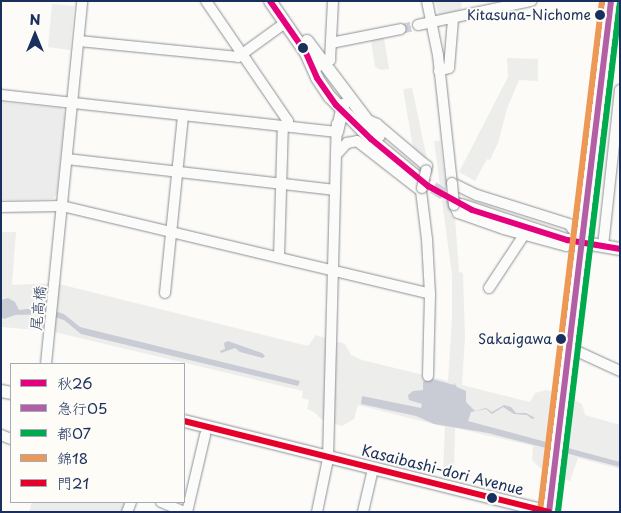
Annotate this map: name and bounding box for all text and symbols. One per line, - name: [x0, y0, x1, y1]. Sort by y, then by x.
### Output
- place label: Kitasuna-Nichome: [467, 7, 591, 23]
- text: N: [29, 9, 41, 30]
- north arrow: [10, 10, 60, 60]
- marker: Kitasuna-Nichome: [595, 10, 605, 20]
- unlabelled marker: [298, 43, 308, 53]
- street label: 尾高橋: [26, 285, 48, 331]
- place label: Sakaigawa: [478, 331, 552, 347]
- marker: Sakaigawa: [556, 334, 566, 344]
- legend: [10, 363, 185, 503]
- text: 秋26: [57, 371, 93, 394]
- text: 急行05: [57, 396, 107, 419]
- text: 都07: [57, 421, 91, 444]
- street label: Kasaibashi-dori Avenue: [360, 440, 526, 498]
- text: 錦18: [57, 446, 88, 469]
- text: 門21: [57, 471, 89, 494]
- unlabelled marker: [487, 493, 497, 503]

